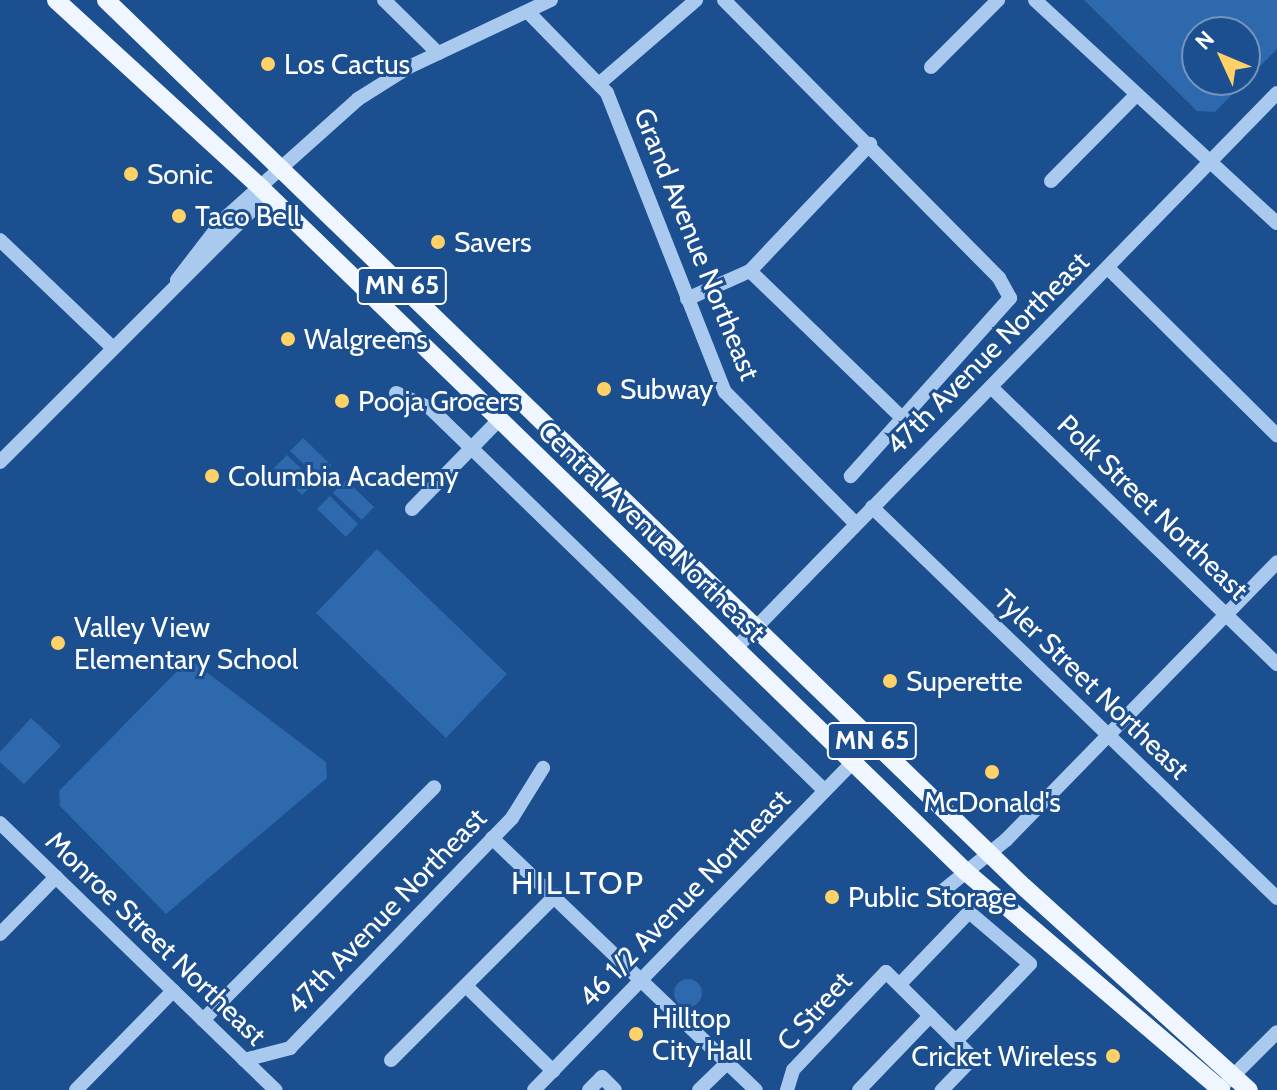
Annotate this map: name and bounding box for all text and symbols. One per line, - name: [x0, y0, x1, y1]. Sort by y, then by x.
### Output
- north arrow: [1181, 16, 1261, 96]
- text: N: [1190, 25, 1220, 55]
- place label: Los Cactus: [284, 47, 410, 81]
- marker: Los Cactus: [259, 55, 277, 73]
- street label: Grand Avenue Northeast: [627, 103, 767, 385]
- place label: Sonic: [147, 157, 213, 191]
- marker: Sonic: [122, 165, 140, 183]
- place label: Taco Bell: [195, 199, 300, 233]
- marker: Taco Bell: [170, 207, 188, 225]
- place label: Savers: [454, 225, 532, 259]
- marker: Savers: [429, 233, 447, 251]
- street label: 47th Avenue Northeast: [879, 245, 1095, 461]
- road number: MN 65: [356, 264, 448, 308]
- place label: Walgreens: [304, 322, 428, 356]
- marker: Walgreens: [279, 330, 297, 348]
- place label: Subway: [620, 372, 713, 406]
- marker: Subway: [595, 380, 613, 398]
- place label: Pooja Grocers: [358, 384, 520, 418]
- marker: Pooja Grocers: [333, 392, 351, 410]
- street label: Polk Street Northeast: [1051, 407, 1255, 607]
- street label: Central Avenue Northeast: [531, 414, 773, 648]
- place label: Columbia Academy: [228, 459, 459, 493]
- marker: Columbia Academy: [203, 467, 221, 485]
- street label: Tyler Street Northeast: [988, 582, 1196, 786]
- place label: Valley View Elementary School: [74, 610, 298, 676]
- marker: Valley View Elementary School: [49, 634, 67, 652]
- place label: Superette: [906, 664, 1023, 698]
- marker: Superette: [881, 672, 899, 690]
- road number: MN 65: [826, 719, 918, 763]
- marker: McDonald's: [983, 763, 1001, 781]
- street label: 46 1/2 Avenue Northeast: [571, 782, 797, 1014]
- place label: McDonald's: [923, 785, 1061, 819]
- street label: 47th Avenue Northeast: [279, 801, 493, 1021]
- street label: Monroe Street Northeast: [39, 824, 273, 1052]
- district label: HILLTOP: [511, 864, 645, 902]
- place label: Public Storage: [848, 880, 1017, 914]
- marker: Public Storage: [823, 888, 841, 906]
- street label: C Street: [770, 964, 858, 1058]
- place label: Hilltop City Hall: [652, 1001, 752, 1067]
- marker: Hilltop City Hall: [627, 1025, 645, 1043]
- place label: Cricket Wireless: [911, 1039, 1097, 1073]
- marker: Cricket Wireless: [1104, 1047, 1122, 1065]

